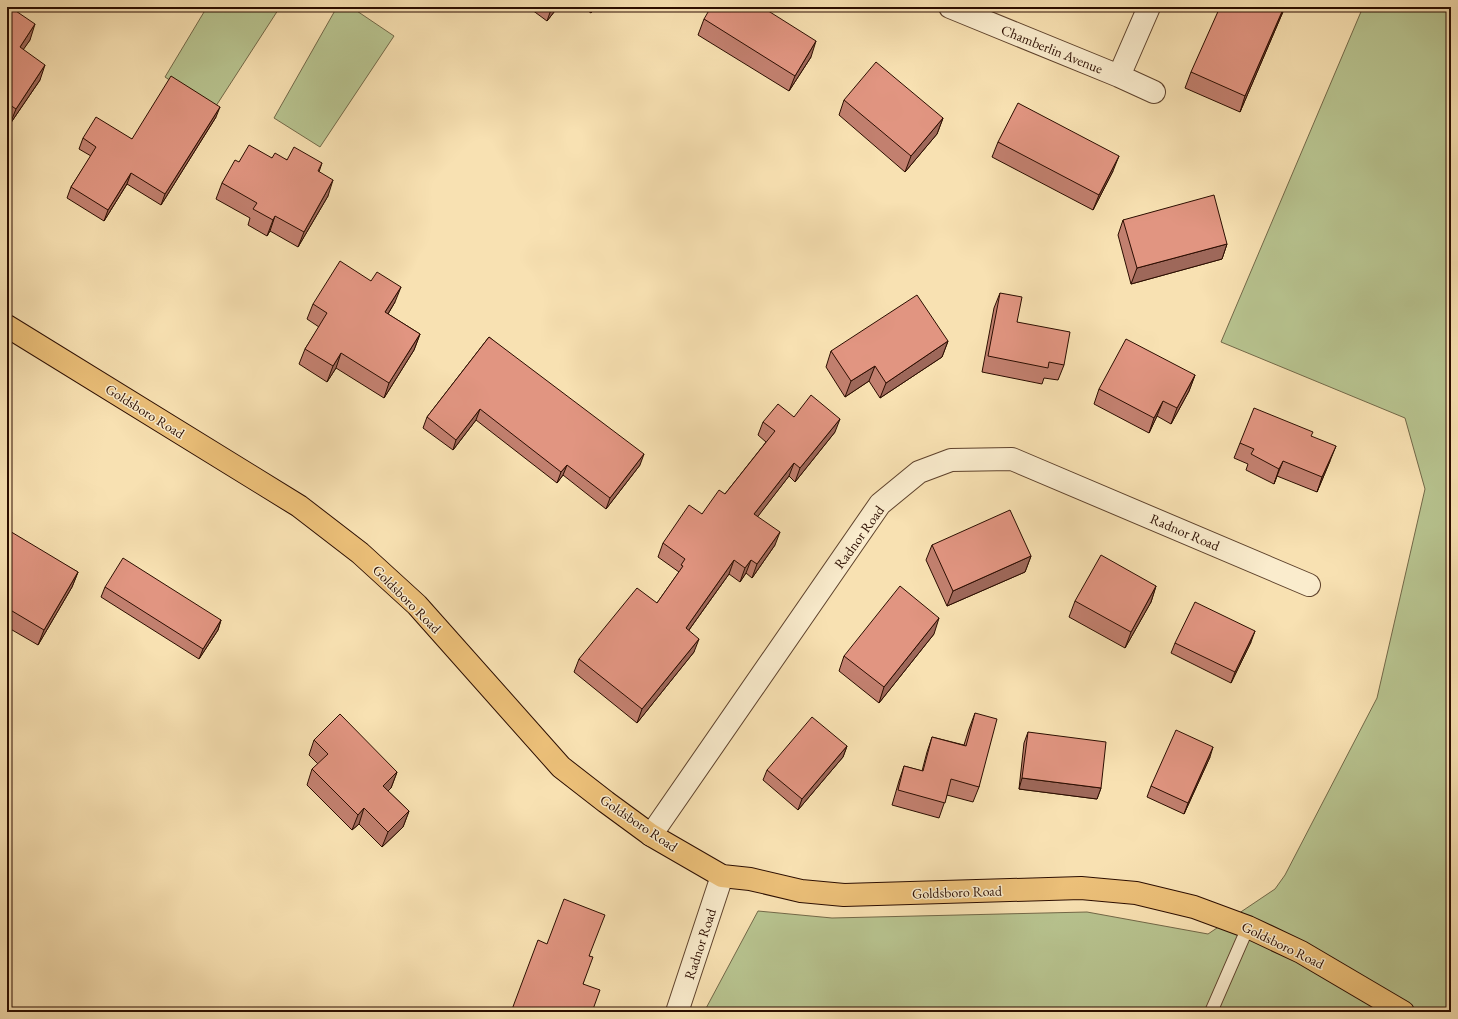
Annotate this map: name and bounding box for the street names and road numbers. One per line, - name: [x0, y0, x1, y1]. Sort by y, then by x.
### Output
- street label: Chamberlin Avenue: [998, 20, 1106, 78]
- street label: Goldsboro Road: [102, 380, 189, 443]
- street label: Radnor Road: [830, 501, 888, 572]
- street label: Radnor Road: [1148, 509, 1223, 555]
- street label: Goldsboro Road: [369, 561, 446, 638]
- street label: Goldsboro Road: [597, 790, 682, 856]
- street label: Goldsboro Road: [912, 881, 1003, 903]
- street label: Radnor Road: [680, 905, 720, 982]
- street label: Goldsboro Road: [1239, 917, 1328, 973]

